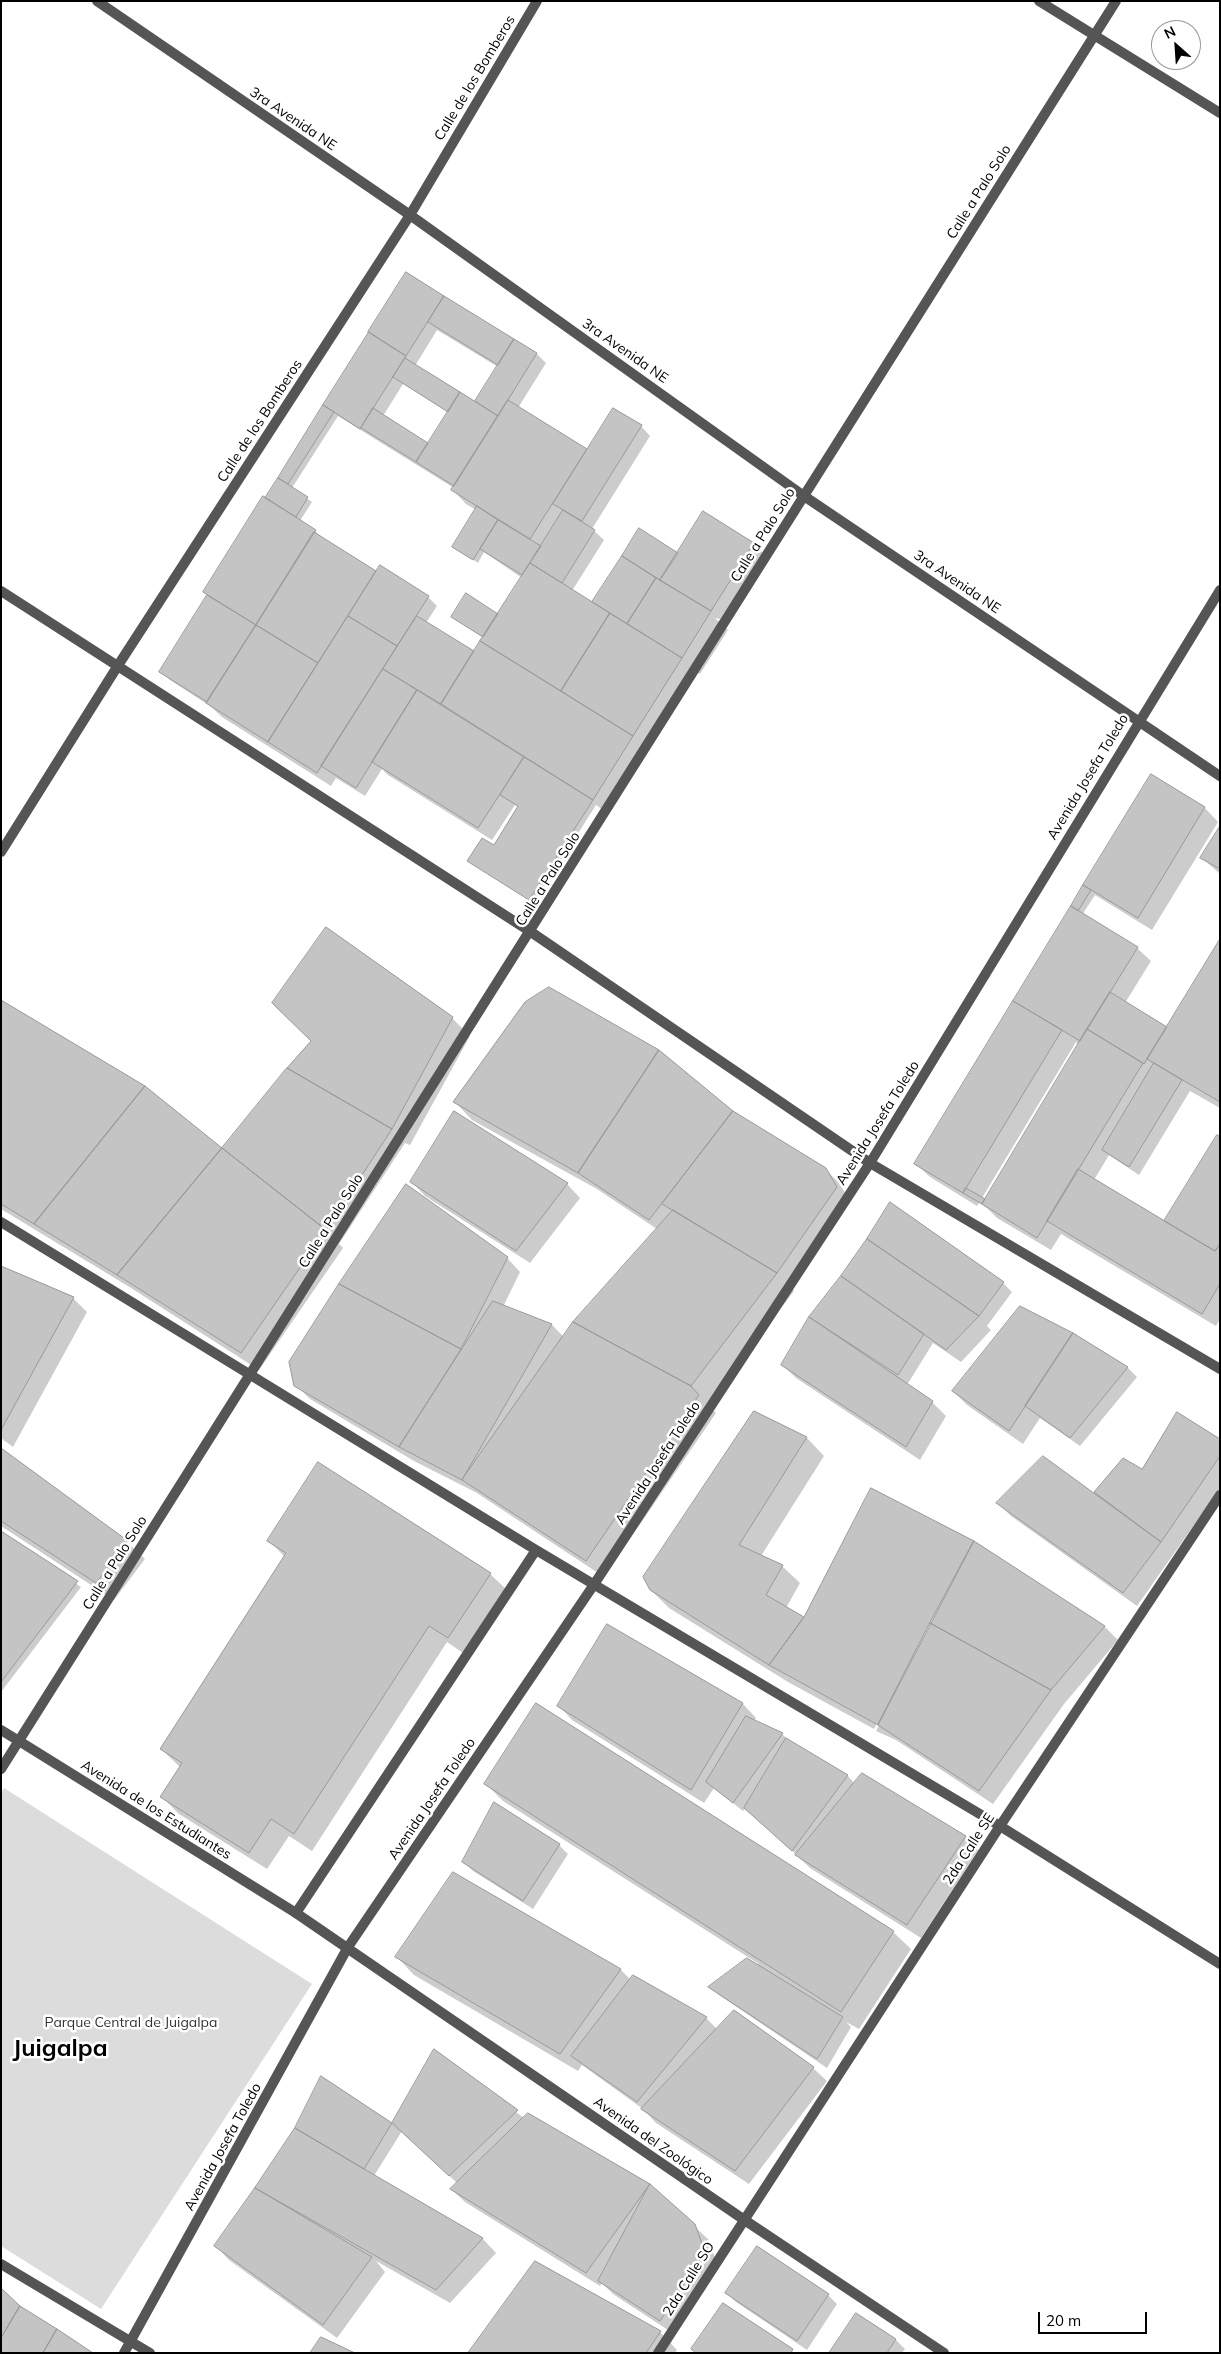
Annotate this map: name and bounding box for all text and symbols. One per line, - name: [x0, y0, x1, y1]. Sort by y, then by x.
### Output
- street label: Calle de los Bomberos: [431, 12, 519, 144]
- north arrow: [1151, 20, 1201, 70]
- text: N: [1161, 22, 1179, 43]
- street label: 3ra Avenida NE: [246, 84, 340, 154]
- street label: Calle a Palo Solo: [943, 142, 1015, 242]
- street label: 3ra Avenida NE: [579, 315, 671, 387]
- street label: Calle de los Bomberos: [214, 356, 306, 486]
- street label: Calle a Palo Solo: [727, 485, 799, 585]
- street label: 3ra Avenida NE: [910, 547, 1004, 617]
- street label: Avenida Josefa Toledo: [1044, 711, 1132, 843]
- street label: Calle a Palo Solo: [512, 829, 584, 929]
- street label: Avenida Josefa Toledo: [833, 1058, 923, 1188]
- street label: Calle a Palo Solo: [295, 1171, 367, 1271]
- street label: Avenida Josefa Toledo: [612, 1398, 704, 1528]
- street label: Calle a Palo Solo: [79, 1513, 151, 1613]
- street label: Avenida Josefa Toledo: [385, 1735, 479, 1863]
- street label: Avenida de los Estudiantes: [78, 1757, 234, 1863]
- street label: 2da Calle SE: [940, 1810, 998, 1888]
- park label: Parque Central de Juigalpa: [45, 2015, 217, 2031]
- district label: Juigalpa: [12, 2035, 108, 2063]
- street label: Avenida Josefa Toledo: [181, 2080, 265, 2214]
- street label: Avenida del Zoológico: [590, 2093, 716, 2189]
- street label: 2da Calle SO: [660, 2239, 718, 2319]
- scale bar: [1041, 2302, 1150, 2334]
- text: 20 m: [1046, 2311, 1081, 2330]

